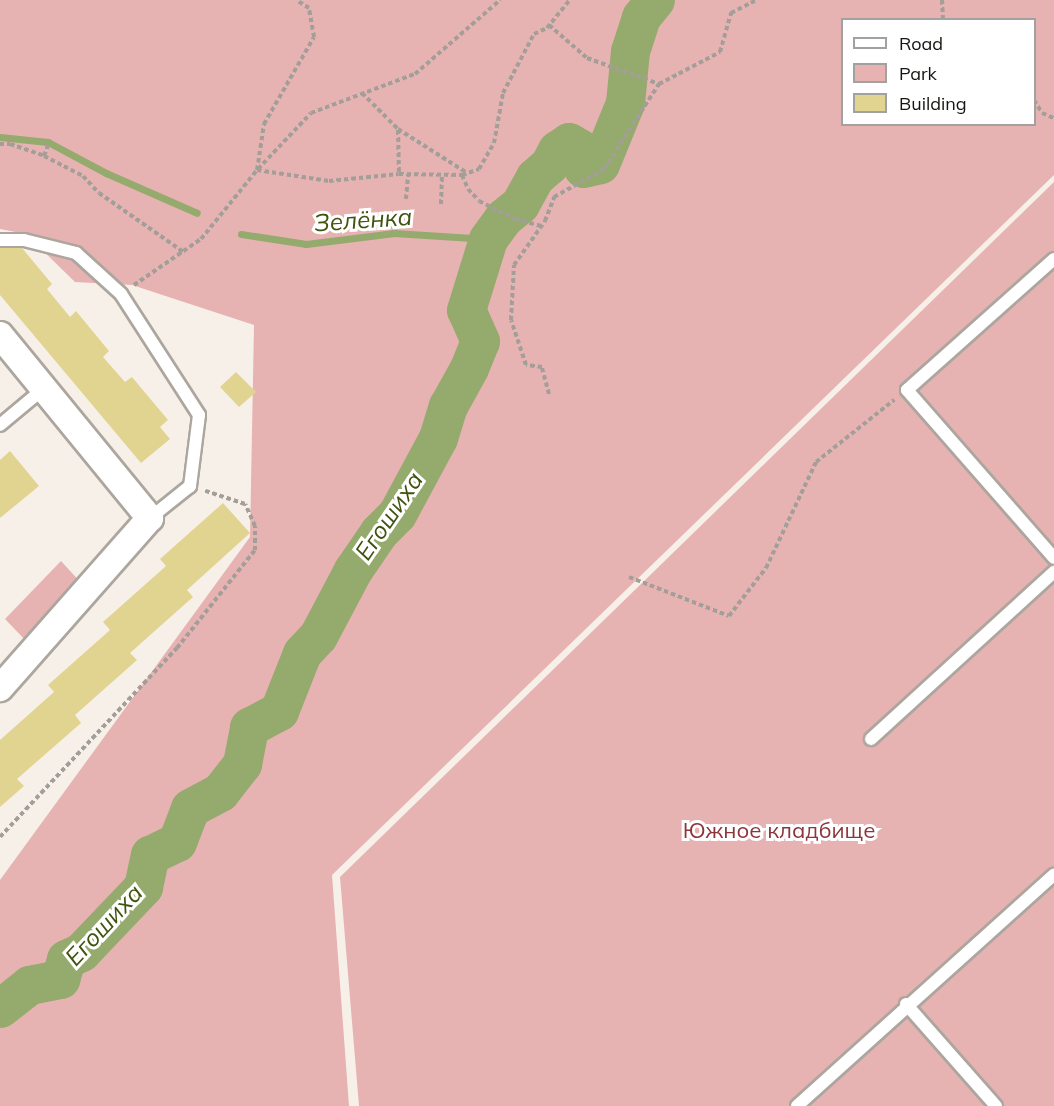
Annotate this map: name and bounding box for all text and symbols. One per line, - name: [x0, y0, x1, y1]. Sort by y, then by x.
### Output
- legend: [841, 18, 1036, 126]
- text: Road: [899, 32, 943, 55]
- text: Park: [899, 62, 937, 85]
- text: Building: [899, 92, 967, 115]
- water label: Зелёнка: [313, 202, 413, 238]
- water label: Егошиха: [349, 466, 429, 566]
- park label: Южное кладбище: [683, 818, 875, 844]
- water label: Егошиха: [59, 879, 149, 971]

